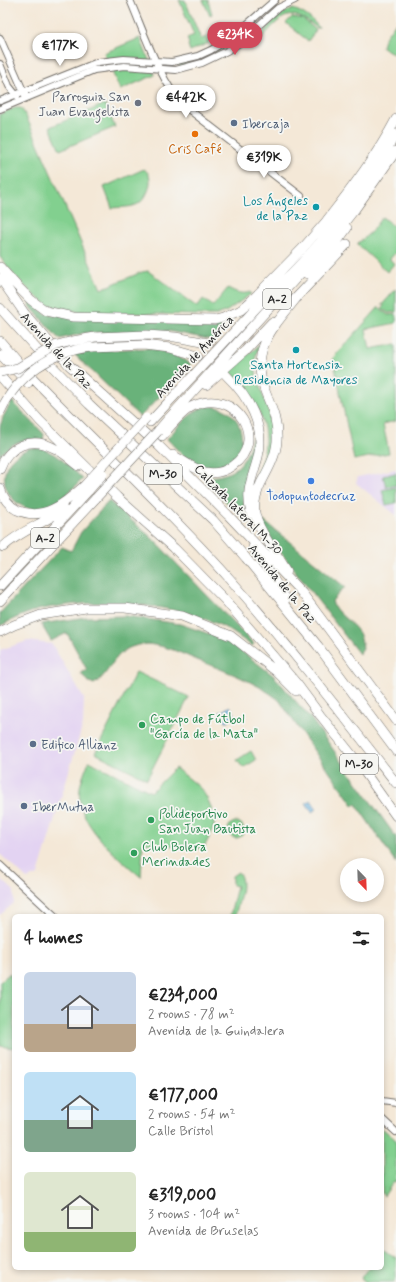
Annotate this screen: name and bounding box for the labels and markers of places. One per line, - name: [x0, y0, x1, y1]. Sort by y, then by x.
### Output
- pin: €234K: [207, 22, 263, 56]
- pin: €177K: [32, 33, 88, 67]
- pin: €442K: [158, 85, 214, 119]
- place label: Parroquia San Juan Evangelista: [38, 89, 130, 123]
- marker: Parroquia San Juan Evangelista: [133, 98, 143, 108]
- place label: Ibercaja: [242, 116, 290, 133]
- marker: Ibercaja: [229, 118, 239, 128]
- marker: Cris Café: [190, 129, 200, 139]
- place label: Cris Café: [168, 141, 222, 158]
- pin: €319K: [236, 145, 292, 179]
- place label: Los Ángeles de la Paz: [243, 192, 309, 225]
- marker: Los Ángeles de la Paz: [311, 202, 321, 212]
- marker: Santa Hortensia Residencia de Mayores: [291, 345, 301, 355]
- place label: Santa Hortensia Residencia de Mayores: [234, 357, 358, 389]
- marker: Todopuntodecruz: [306, 476, 316, 486]
- place label: Todopuntodecruz: [266, 488, 356, 505]
- place label: Campo de Fútbol "García de la Mata": [150, 711, 258, 743]
- marker: Campo de Fútbol "García de la Mata": [137, 720, 147, 730]
- place label: Edifico Allianz: [41, 737, 117, 754]
- marker: Edifico Allianz: [28, 739, 38, 749]
- place label: IberMutua: [32, 799, 95, 816]
- marker: IberMutua: [19, 801, 29, 811]
- place label: Polideportivo San Juan Bautista: [159, 806, 257, 838]
- marker: Polideportivo San Juan Bautista: [146, 815, 156, 825]
- place label: Club Bolera Merindades: [142, 839, 210, 871]
- marker: Club Bolera Merindades: [129, 848, 139, 858]

